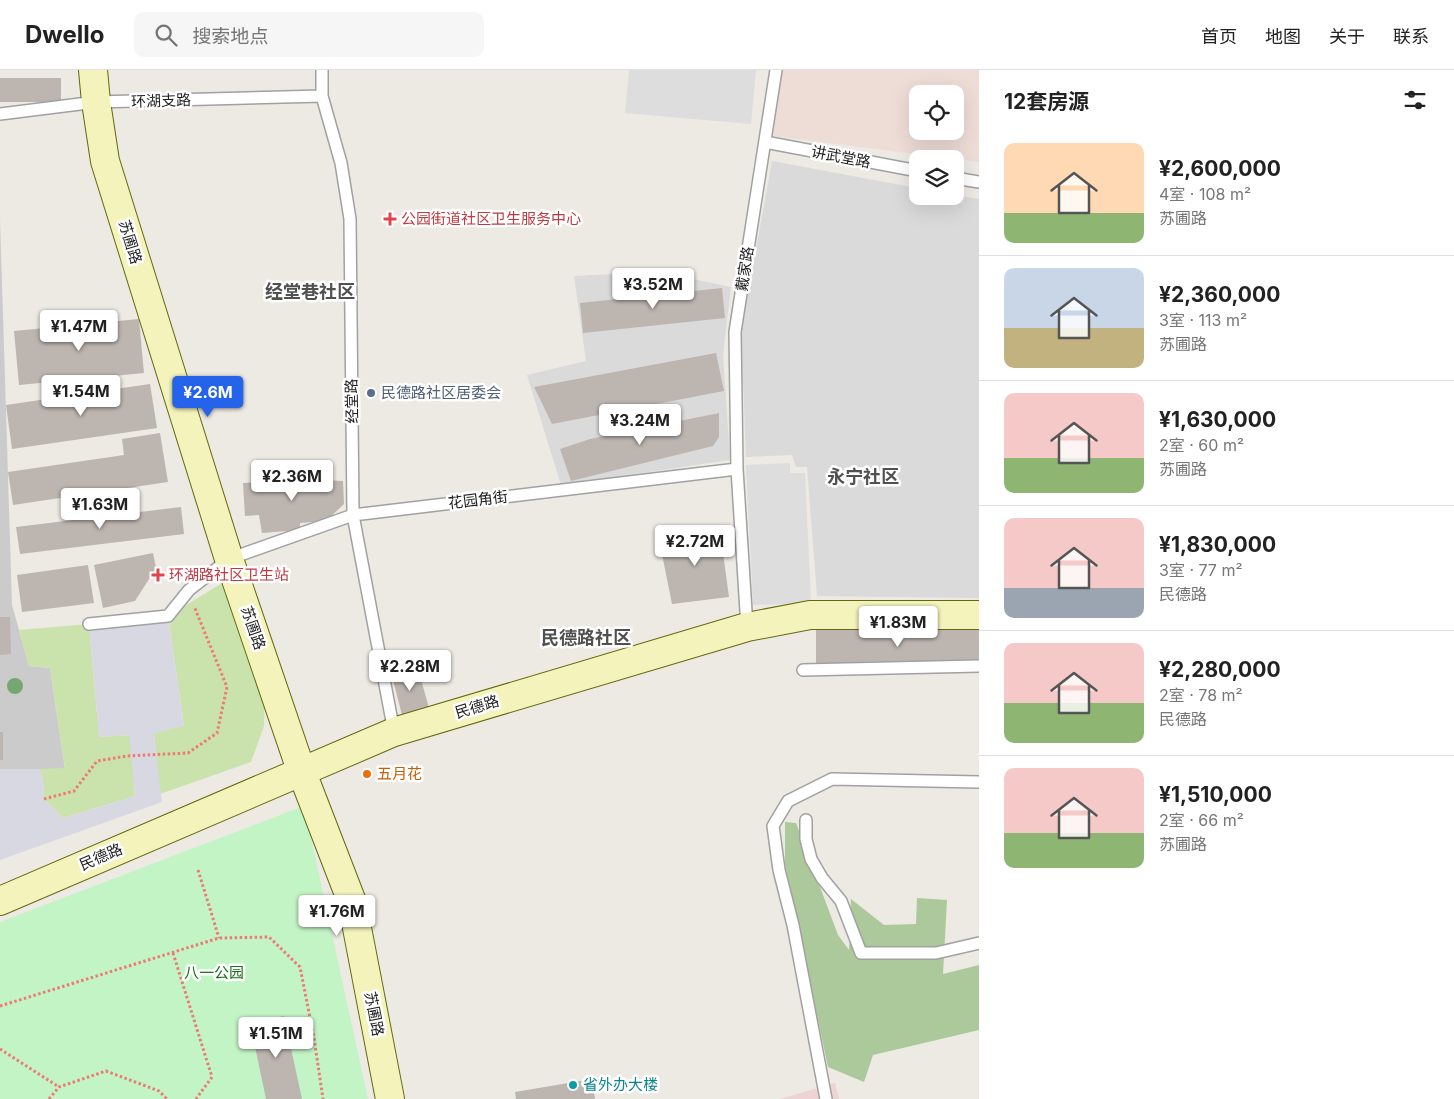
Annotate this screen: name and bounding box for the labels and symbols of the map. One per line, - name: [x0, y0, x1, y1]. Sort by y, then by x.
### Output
- street label: 环湖支路: [131, 90, 191, 111]
- street label: 讲武堂路: [810, 141, 872, 172]
- place label: 公园街道社区卫生服务中心: [401, 209, 581, 228]
- marker: 公园街道社区卫生服务中心: [383, 212, 397, 226]
- street label: 苏圃路: [115, 218, 146, 266]
- street label: 戴家路: [732, 245, 757, 293]
- pin: ¥3.52M: [612, 268, 694, 310]
- district label: 经堂巷社区: [265, 281, 355, 302]
- pin: ¥1.47M: [38, 310, 120, 352]
- pin: ¥1.54M: [40, 374, 122, 417]
- pin: ¥2.6M: [173, 376, 243, 418]
- street label: 经堂路: [342, 378, 361, 424]
- place label: 民德路社区居委会: [381, 383, 501, 402]
- marker: 民德路社区居委会: [365, 387, 377, 399]
- pin: ¥3.24M: [599, 404, 681, 446]
- pin: ¥2.36M: [251, 460, 333, 502]
- district label: 永宁社区: [827, 466, 899, 487]
- street label: 花园角街: [447, 486, 509, 513]
- pin: ¥1.63M: [59, 488, 141, 530]
- pin: ¥2.72M: [654, 524, 736, 567]
- place label: 环湖路社区卫生站: [169, 565, 289, 584]
- marker: 环湖路社区卫生站: [151, 568, 165, 582]
- street label: 苏圃路: [237, 603, 270, 652]
- pin: ¥1.83M: [857, 606, 939, 648]
- district label: 民德路社区: [541, 627, 631, 648]
- pin: ¥2.28M: [369, 650, 451, 692]
- street label: 民德路: [453, 691, 501, 722]
- place label: 五月花: [377, 764, 422, 783]
- marker: 五月花: [361, 768, 373, 780]
- street label: 民德路: [76, 839, 125, 874]
- pin: ¥1.76M: [296, 894, 378, 937]
- park label: 八一公园: [184, 963, 244, 982]
- street label: 苏圃路: [361, 990, 388, 1038]
- pin: ¥1.51M: [235, 1016, 317, 1059]
- place label: 省外办大楼: [583, 1075, 658, 1094]
- marker: 省外办大楼: [567, 1079, 579, 1091]

